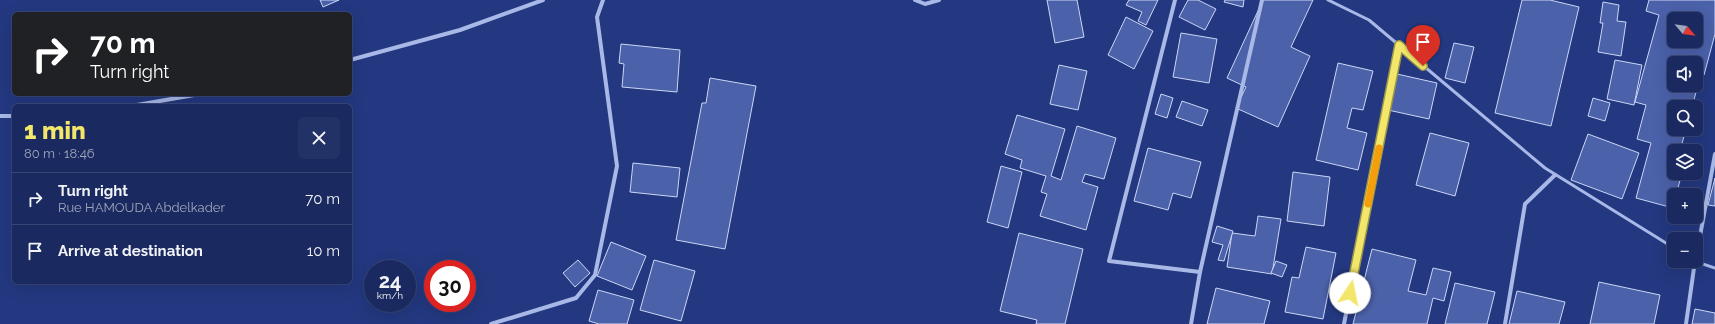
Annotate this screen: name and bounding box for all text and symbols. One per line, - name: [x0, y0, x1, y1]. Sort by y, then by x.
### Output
- north arrow: [1667, 12, 1703, 48]
- map controls: [1667, 12, 1703, 268]
- pin: [1406, 25, 1440, 66]
- text: 70 m: [90, 27, 156, 60]
- icon: right: [24, 28, 76, 80]
- icon: arrive: [1412, 31, 1434, 53]
- button: sound: [1667, 56, 1703, 92]
- text: Turn right: [90, 61, 169, 82]
- button: search: [1667, 100, 1703, 136]
- text: 1 min: [24, 116, 86, 145]
- button: close: [298, 117, 340, 159]
- button: layers: [1667, 144, 1703, 180]
- text: 80 m · 18:46: [24, 146, 95, 161]
- text: Turn right: [58, 182, 128, 200]
- icon: right: [24, 188, 46, 210]
- button: +: [1667, 188, 1703, 224]
- text: 70 m: [305, 190, 340, 208]
- text: Rue HAMOUDA Abdelkader: [58, 200, 225, 215]
- button: −: [1667, 232, 1703, 268]
- icon: arrive: [24, 240, 46, 262]
- text: Arrive at destination: [58, 242, 203, 260]
- text: 10 m: [307, 242, 340, 260]
- speed limit sign: 30: [424, 260, 476, 312]
- text: 24: [379, 269, 401, 293]
- position arrow: [1329, 272, 1371, 314]
- text: km/h: [377, 290, 403, 301]

